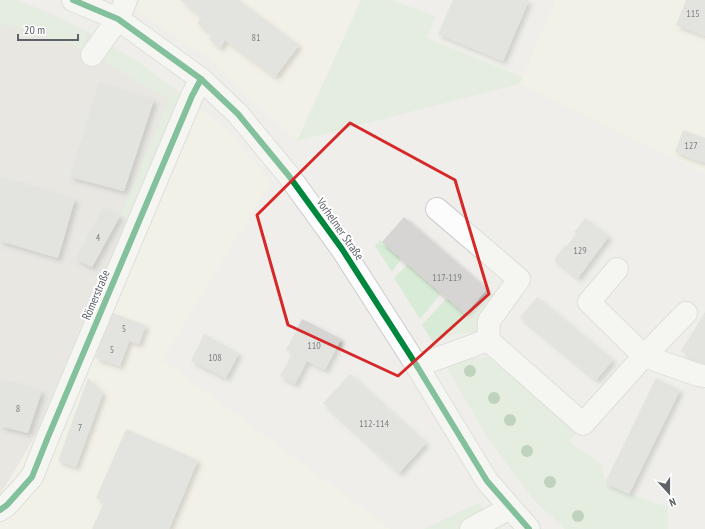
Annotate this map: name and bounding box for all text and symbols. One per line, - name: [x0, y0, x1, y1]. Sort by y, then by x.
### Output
- house number: 115: [686, 7, 700, 20]
- scale bar: [18, 16, 78, 42]
- text: 20 m: [24, 22, 45, 37]
- house number: 81: [252, 31, 261, 44]
- house number: 127: [684, 139, 698, 152]
- street label: Vorhelmer Straße: [313, 194, 367, 263]
- house number: 4: [96, 231, 101, 244]
- house number: 129: [573, 244, 587, 257]
- street label: Römerstraße: [78, 268, 113, 322]
- house number: 117-119: [432, 271, 462, 284]
- house number: 5: [122, 322, 126, 335]
- house number: 110: [307, 339, 321, 352]
- house number: 5: [110, 343, 114, 356]
- house number: 108: [208, 351, 222, 364]
- house number: 8: [16, 402, 20, 415]
- house number: 112-114: [359, 417, 389, 430]
- house number: 7: [78, 421, 82, 434]
- north arrow: [649, 473, 689, 513]
- text: N: [667, 495, 678, 510]

